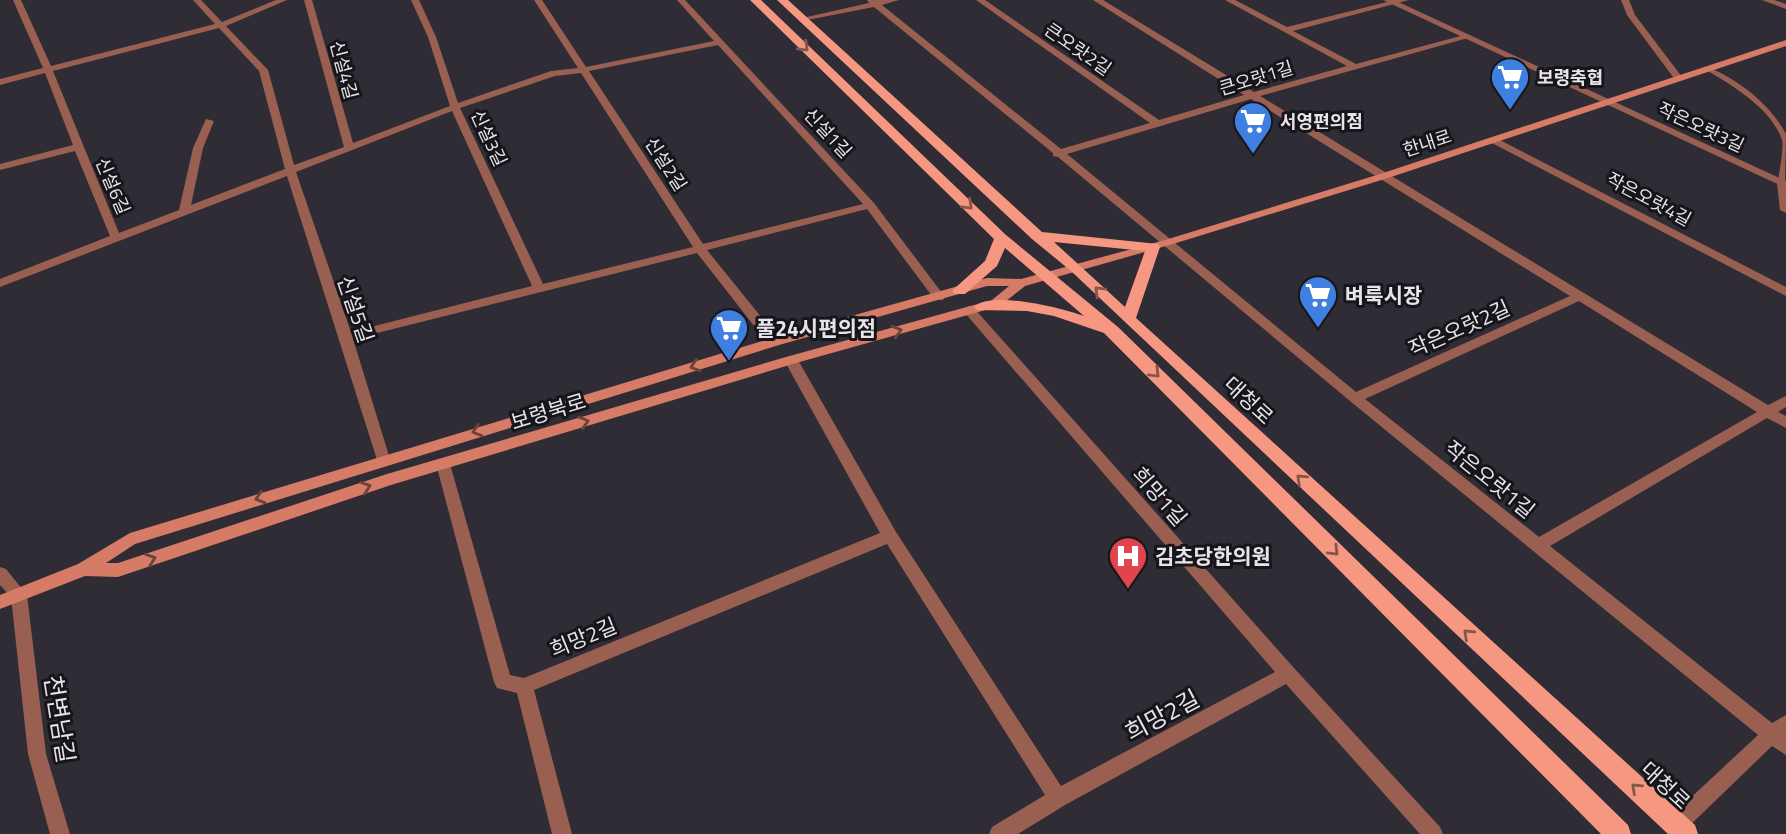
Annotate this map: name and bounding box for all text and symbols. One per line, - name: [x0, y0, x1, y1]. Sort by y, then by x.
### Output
- street label: 큰오랏2길: [1039, 16, 1117, 82]
- street label: 신설4길: [323, 38, 365, 102]
- one-way arrow: [796, 39, 809, 52]
- street label: 큰오랏1길: [1216, 54, 1296, 102]
- supermarket icon: 보령축협: [1489, 56, 1531, 111]
- place label: 보령축협: [1537, 64, 1603, 91]
- street label: 작은오랏3길: [1653, 95, 1749, 159]
- supermarket icon: 서영편의점: [1232, 100, 1274, 155]
- street label: 신설1길: [798, 102, 858, 164]
- street label: 신설3길: [464, 105, 514, 171]
- place label: 서영편의점: [1280, 108, 1363, 135]
- street label: 한내로: [1399, 122, 1455, 164]
- street label: 신설2길: [638, 132, 694, 196]
- street label: 신설6길: [89, 153, 137, 219]
- street label: 작은오랏4길: [1602, 165, 1696, 233]
- one-way arrow: [959, 197, 972, 210]
- street label: 신설5길: [330, 271, 382, 347]
- supermarket icon: 벼룩시장: [1297, 274, 1339, 329]
- place label: 벼룩시장: [1345, 279, 1422, 311]
- one-way arrow: [1094, 286, 1107, 299]
- street label: 작은오랏2길: [1403, 291, 1515, 365]
- supermarket icon: 풀24시편의점: [708, 307, 750, 362]
- place label: 풀24시편의점: [756, 312, 876, 344]
- one-way arrow: [890, 324, 902, 339]
- one-way arrow: [689, 357, 701, 372]
- one-way arrow: [1147, 365, 1160, 378]
- street label: 대청로: [1217, 369, 1281, 431]
- street label: 보령북로: [506, 384, 590, 438]
- one-way arrow: [578, 415, 590, 430]
- one-way arrow: [472, 423, 484, 438]
- street label: 작은오랏1길: [1438, 432, 1542, 526]
- street label: 희망1길: [1125, 459, 1195, 533]
- one-way arrow: [1296, 475, 1309, 488]
- one-way arrow: [360, 481, 372, 495]
- one-way arrow: [254, 490, 266, 504]
- hospital icon: 김초당한의원: [1107, 535, 1149, 590]
- place label: 김초당한의원: [1155, 540, 1271, 572]
- one-way arrow: [1326, 542, 1339, 555]
- one-way arrow: [144, 553, 156, 567]
- street label: 희망2길: [545, 609, 621, 665]
- one-way arrow: [1463, 629, 1476, 642]
- street label: 천변남길: [35, 673, 85, 765]
- street label: 희망2길: [1118, 680, 1206, 750]
- street label: 대청로: [1634, 754, 1698, 816]
- one-way arrow: [1631, 783, 1644, 796]

